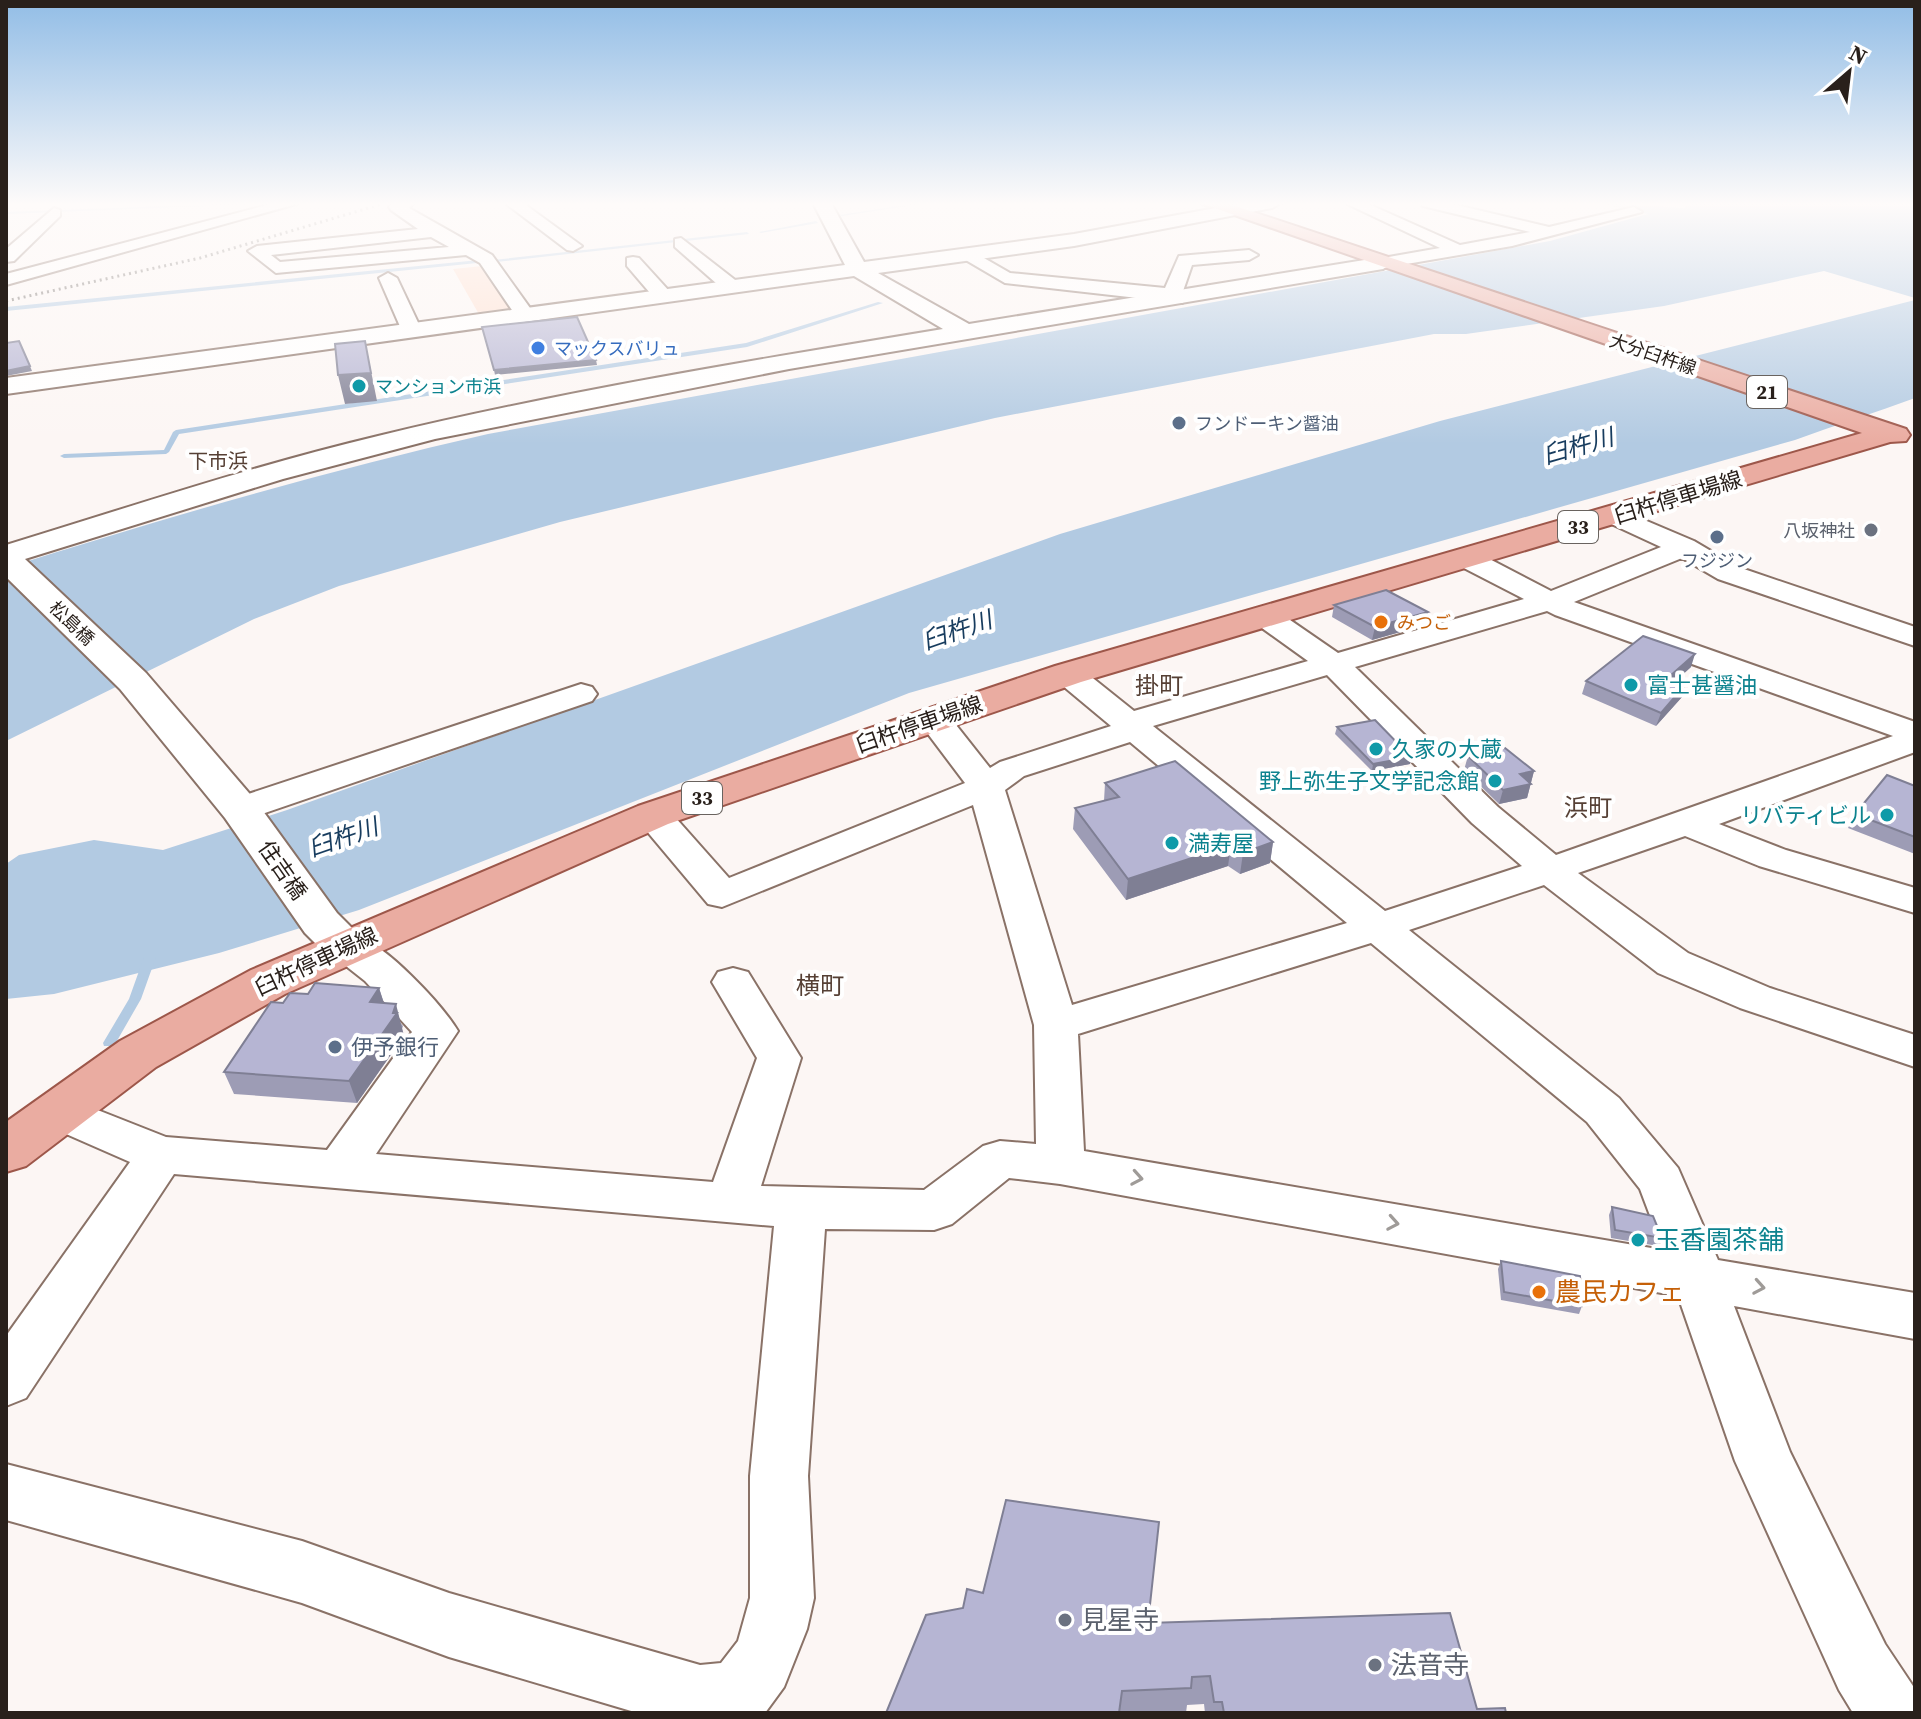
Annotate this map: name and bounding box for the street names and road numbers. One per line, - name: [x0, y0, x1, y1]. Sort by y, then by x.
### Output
- street label: 大分臼杵線: [1606, 328, 1700, 380]
- road number: 21: [1747, 376, 1787, 408]
- street label: 臼杵停車場線: [1610, 463, 1746, 531]
- road number: 33: [1558, 511, 1598, 543]
- street label: 松島橋: [44, 595, 100, 651]
- street label: 臼杵停車場線: [852, 688, 986, 760]
- road number: 33: [682, 782, 722, 814]
- street label: 住吉橋: [252, 834, 314, 906]
- street label: 臼杵停車場線: [250, 920, 382, 1002]

